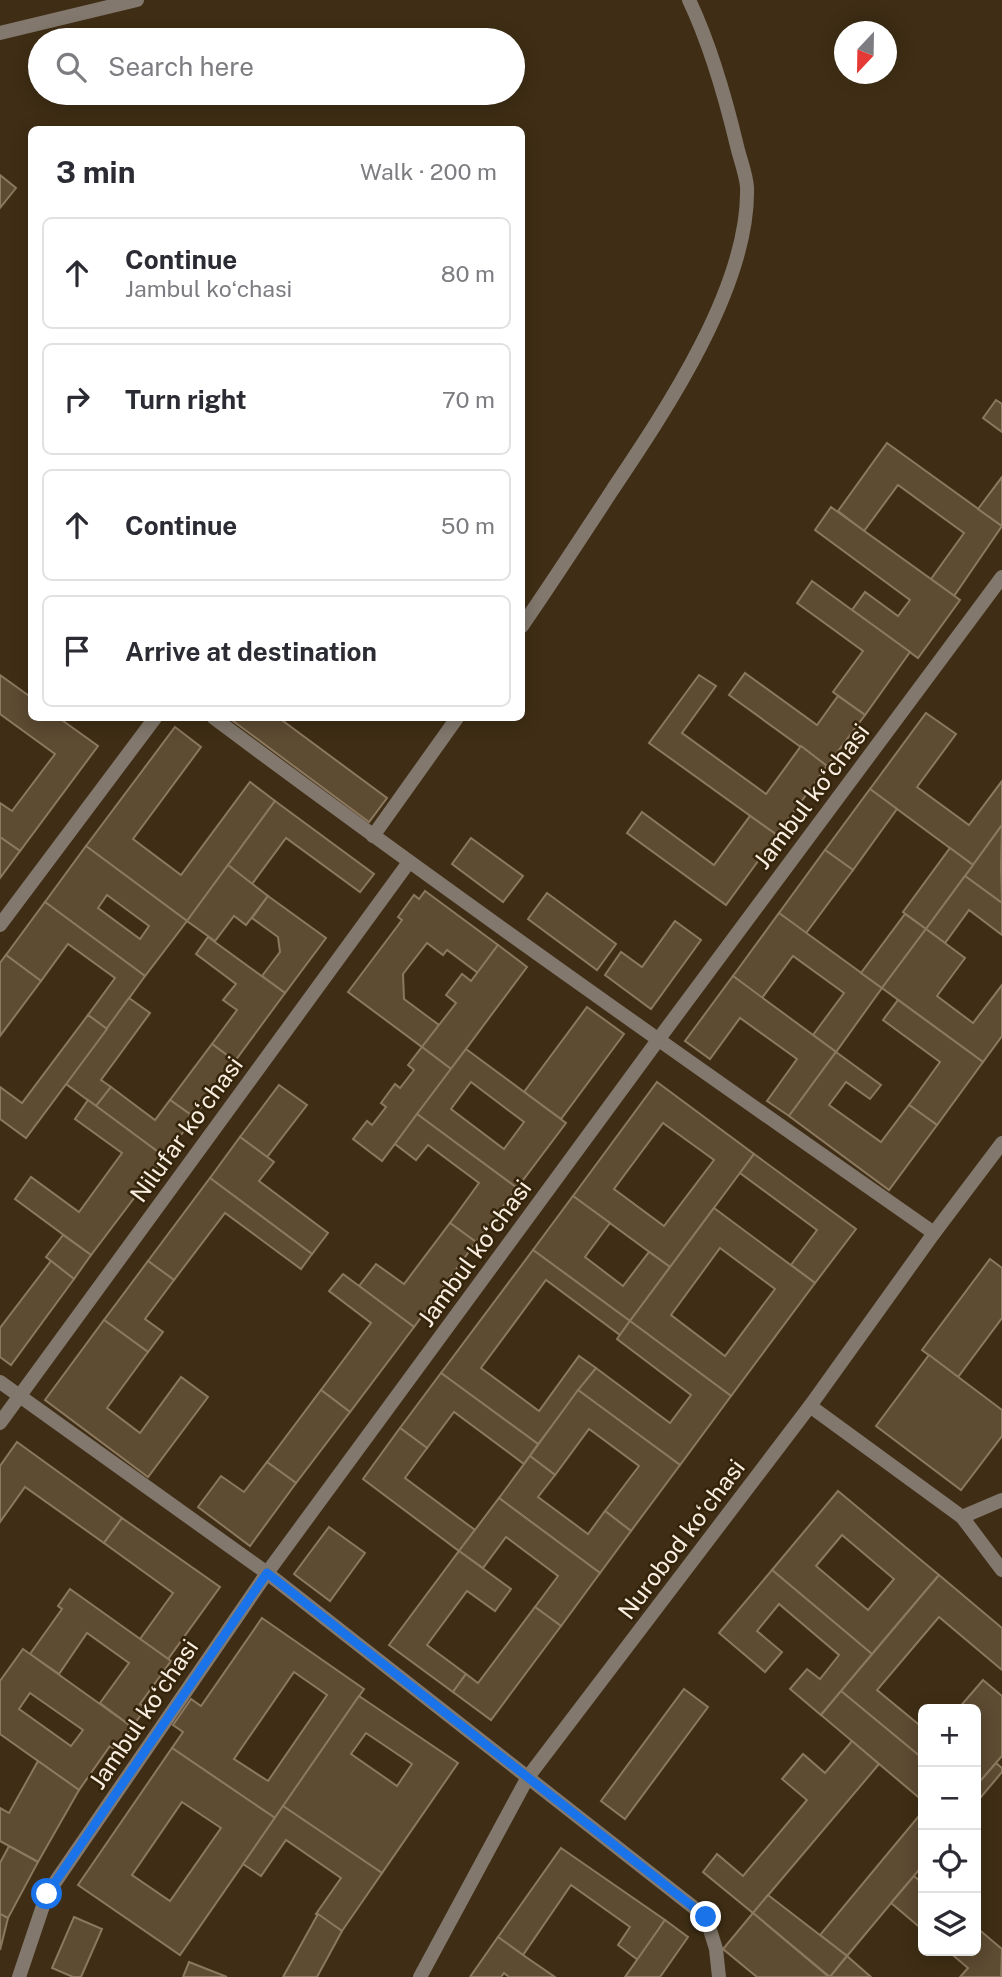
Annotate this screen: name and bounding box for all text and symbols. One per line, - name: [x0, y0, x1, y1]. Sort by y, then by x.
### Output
- north arrow: [834, 21, 897, 84]
- search box: [28, 28, 525, 105]
- icon: search: [52, 48, 90, 86]
- text: Search here: [108, 51, 254, 82]
- text: 3 min: [56, 154, 135, 190]
- text: Walk · 200 m: [360, 158, 497, 185]
- text: Continue: [125, 244, 237, 275]
- icon: ahead: [58, 254, 96, 292]
- text: 80 m: [441, 260, 495, 287]
- text: Jambul koʻchasi: [125, 275, 292, 302]
- icon: right: [58, 380, 96, 418]
- text: Turn right: [125, 384, 247, 415]
- text: 70 m: [442, 386, 495, 413]
- icon: ahead: [58, 506, 96, 544]
- text: Continue: [125, 510, 237, 541]
- text: 50 m: [441, 512, 495, 539]
- icon: arrive: [58, 632, 96, 670]
- text: Arrive at destination: [125, 636, 377, 667]
- street label: Jambul koʻchasi: [747, 718, 875, 874]
- street label: Nilufar koʻchasi: [124, 1051, 248, 1207]
- street label: Jambul koʻchasi: [411, 1174, 537, 1332]
- street label: Nurobod koʻchasi: [612, 1454, 750, 1624]
- street label: Jambul koʻchasi: [83, 1634, 203, 1794]
- map controls: [918, 1704, 981, 1956]
- button: +: [918, 1704, 981, 1767]
- button: −: [918, 1767, 981, 1830]
- button: locate: [918, 1830, 981, 1893]
- route start: [31, 1878, 62, 1909]
- button: layers: [918, 1893, 981, 1956]
- route end: [690, 1901, 721, 1932]

